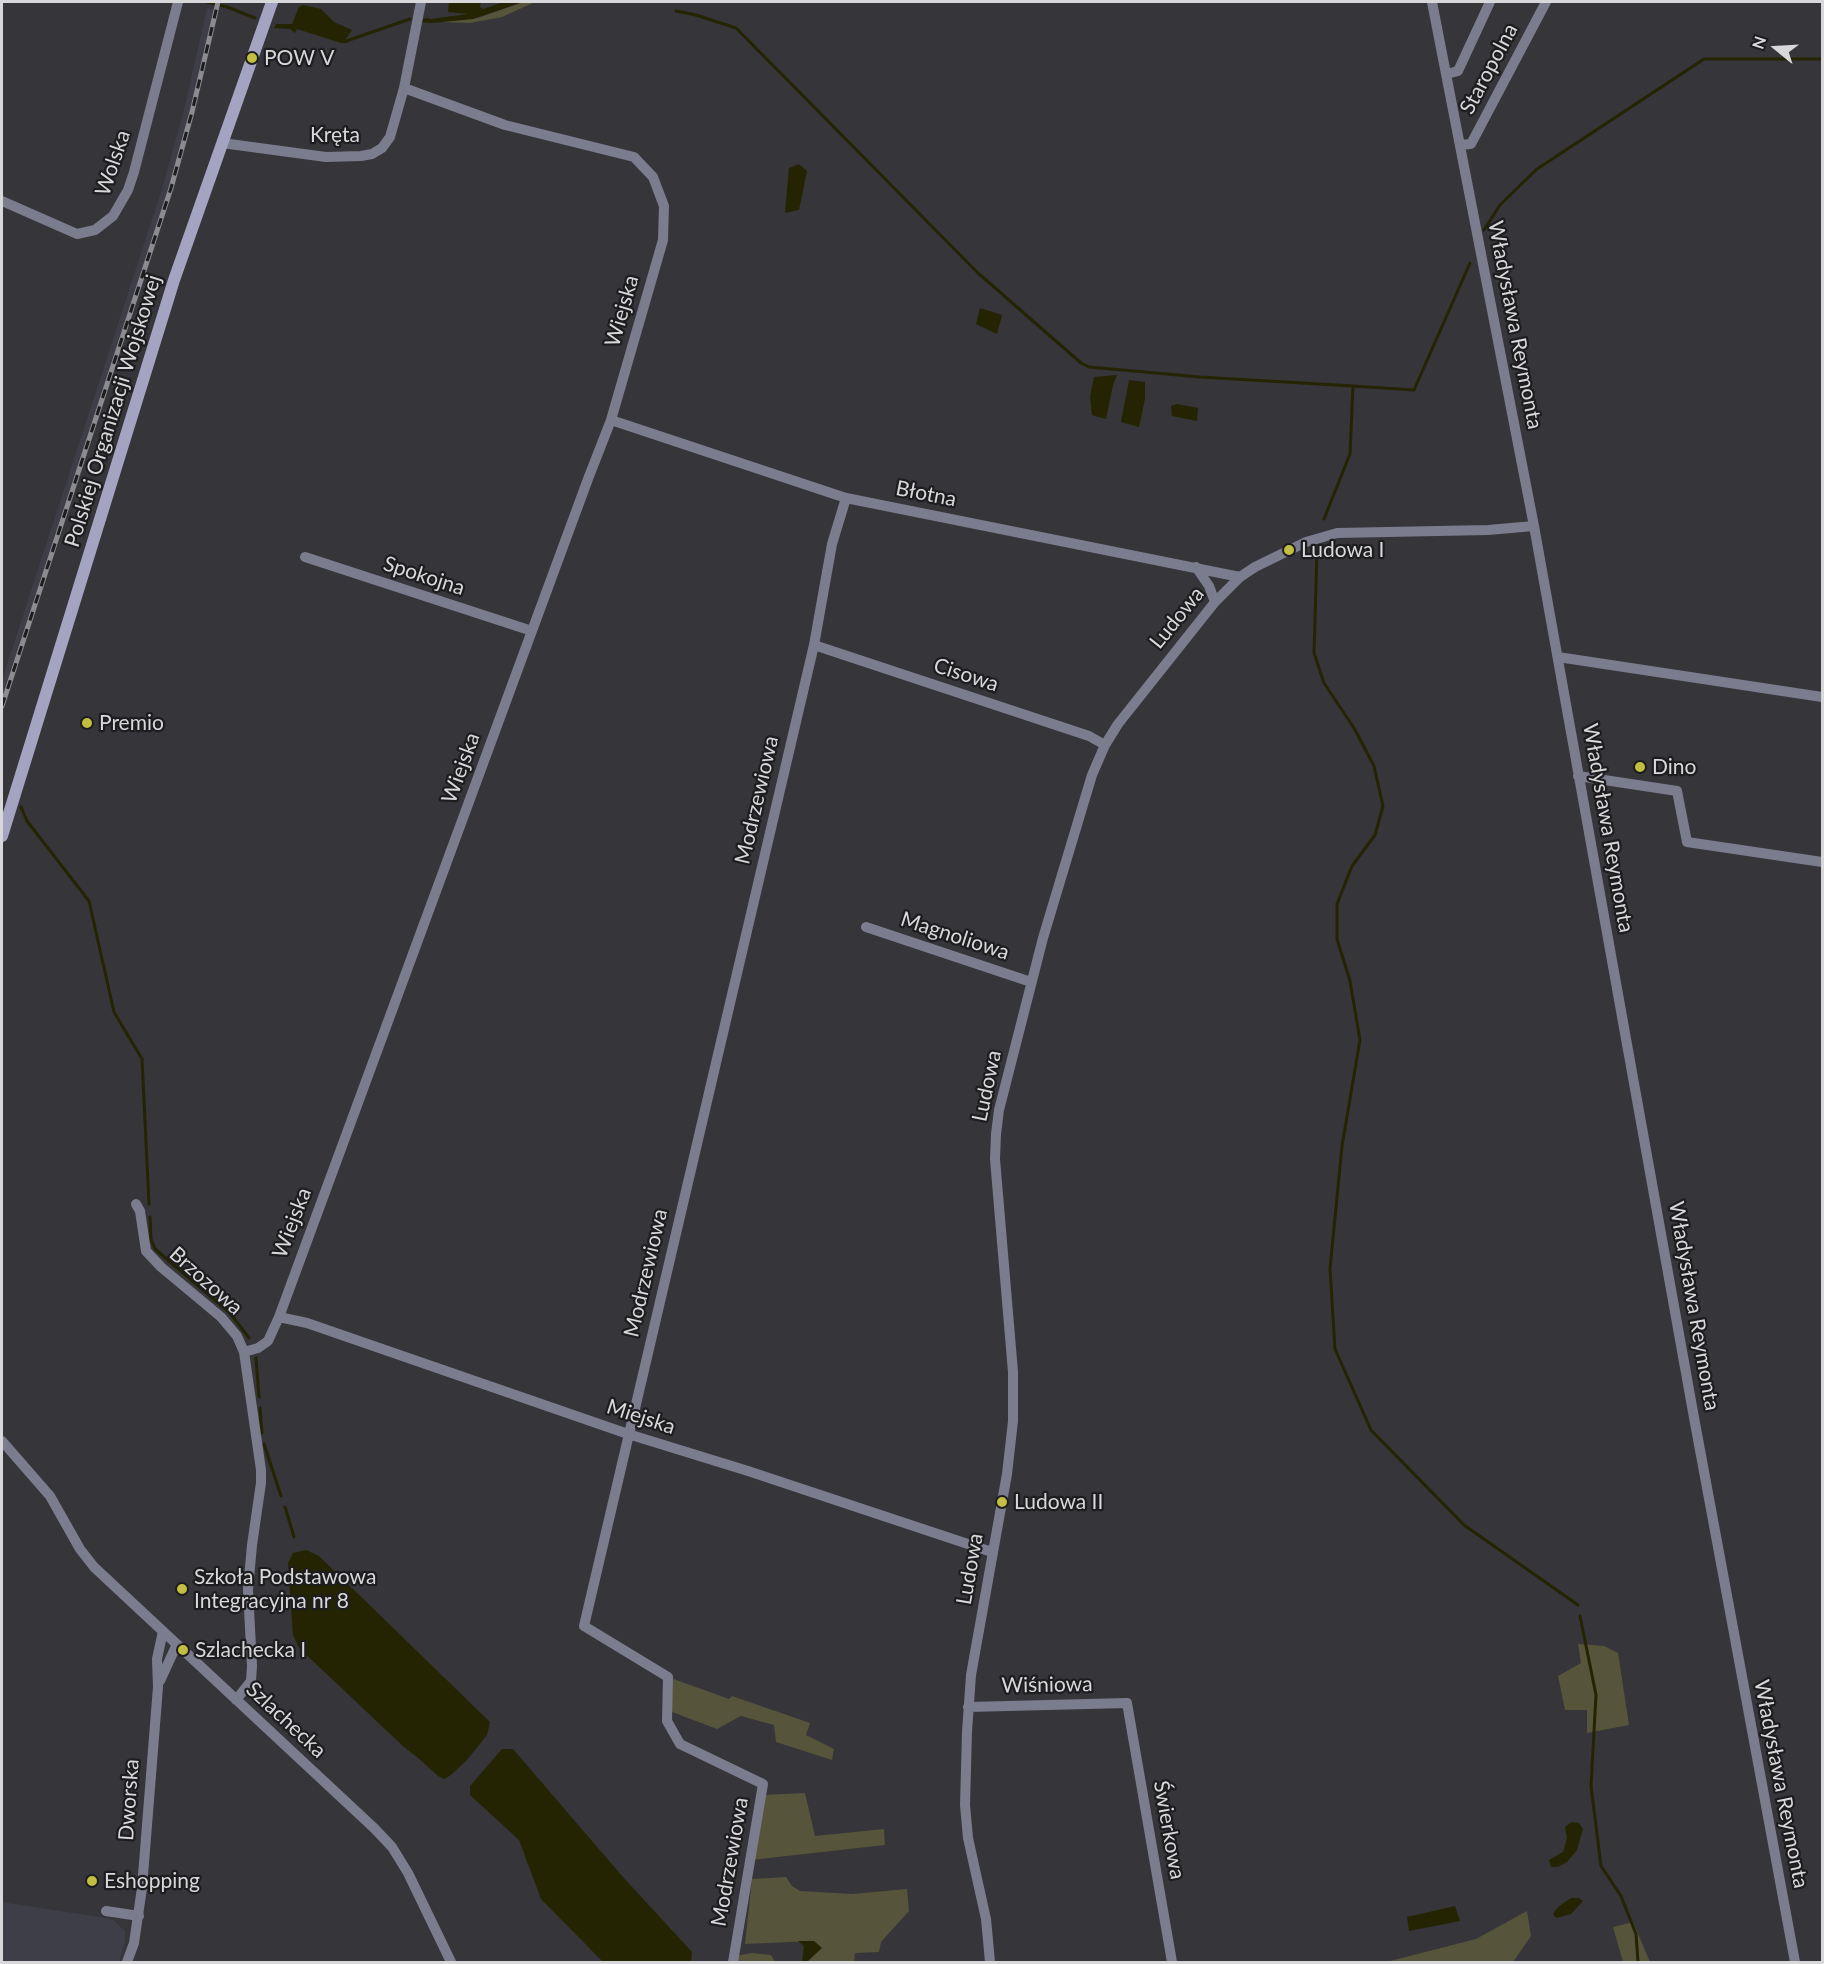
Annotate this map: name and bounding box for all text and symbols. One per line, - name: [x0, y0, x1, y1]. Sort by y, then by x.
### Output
- north arrow: [1746, 18, 1806, 78]
- street label: Staropolna: [1455, 19, 1523, 119]
- text: N: [1747, 33, 1769, 51]
- place label: POW V: [264, 45, 335, 71]
- marker: POW V: [245, 51, 259, 65]
- street label: Kręta: [310, 122, 360, 148]
- street label: Wolska: [90, 127, 136, 199]
- street label: Władysława Reymonta: [1482, 219, 1548, 431]
- street label: Polskiej Organizacji Wojskowej: [59, 272, 167, 550]
- street label: Wiejska: [600, 272, 644, 350]
- street label: Błotna: [894, 476, 958, 512]
- place label: Ludowa I: [1301, 537, 1384, 563]
- marker: Ludowa I: [1282, 543, 1296, 557]
- street label: Spokojna: [380, 551, 468, 601]
- street label: Ludowa: [1144, 582, 1210, 654]
- street label: Cisowa: [930, 653, 1002, 697]
- place label: Premio: [99, 710, 164, 736]
- marker: Premio: [80, 716, 94, 730]
- street label: Władysława Reymonta: [1577, 721, 1639, 935]
- street label: Wiejska: [437, 729, 485, 807]
- street label: Modrzewiowa: [730, 733, 784, 867]
- place label: Dino: [1652, 754, 1696, 780]
- marker: Dino: [1633, 760, 1647, 774]
- street label: Magnoliowa: [898, 907, 1012, 965]
- street label: Ludowa: [967, 1048, 1007, 1124]
- street label: Wiejska: [267, 1184, 317, 1262]
- street label: Władysława Reymonta: [1663, 1199, 1725, 1413]
- street label: Modrzewiowa: [619, 1206, 673, 1340]
- street label: Brzozowa: [164, 1242, 248, 1320]
- street label: Miejska: [603, 1394, 679, 1440]
- place label: Ludowa II: [1014, 1489, 1103, 1515]
- marker: Ludowa II: [995, 1495, 1009, 1509]
- street label: Ludowa: [951, 1531, 989, 1607]
- place label: Szkoła Podstawowa Integracyjna nr 8: [194, 1564, 376, 1614]
- marker: Szkoła Podstawowa Integracyjna nr 8: [175, 1582, 189, 1596]
- place label: Szlachecka I: [195, 1637, 306, 1663]
- marker: Szlachecka I: [176, 1643, 190, 1657]
- street label: Wiśniowa: [1001, 1672, 1093, 1698]
- street label: Szlachecka: [241, 1677, 331, 1763]
- street label: Władysława Reymonta: [1748, 1678, 1814, 1890]
- street label: Dworska: [114, 1758, 144, 1842]
- street label: Świerkowa: [1148, 1779, 1190, 1881]
- street label: Modrzewiowa: [706, 1795, 754, 1929]
- place label: Eshopping: [104, 1868, 200, 1894]
- marker: Eshopping: [85, 1874, 99, 1888]

